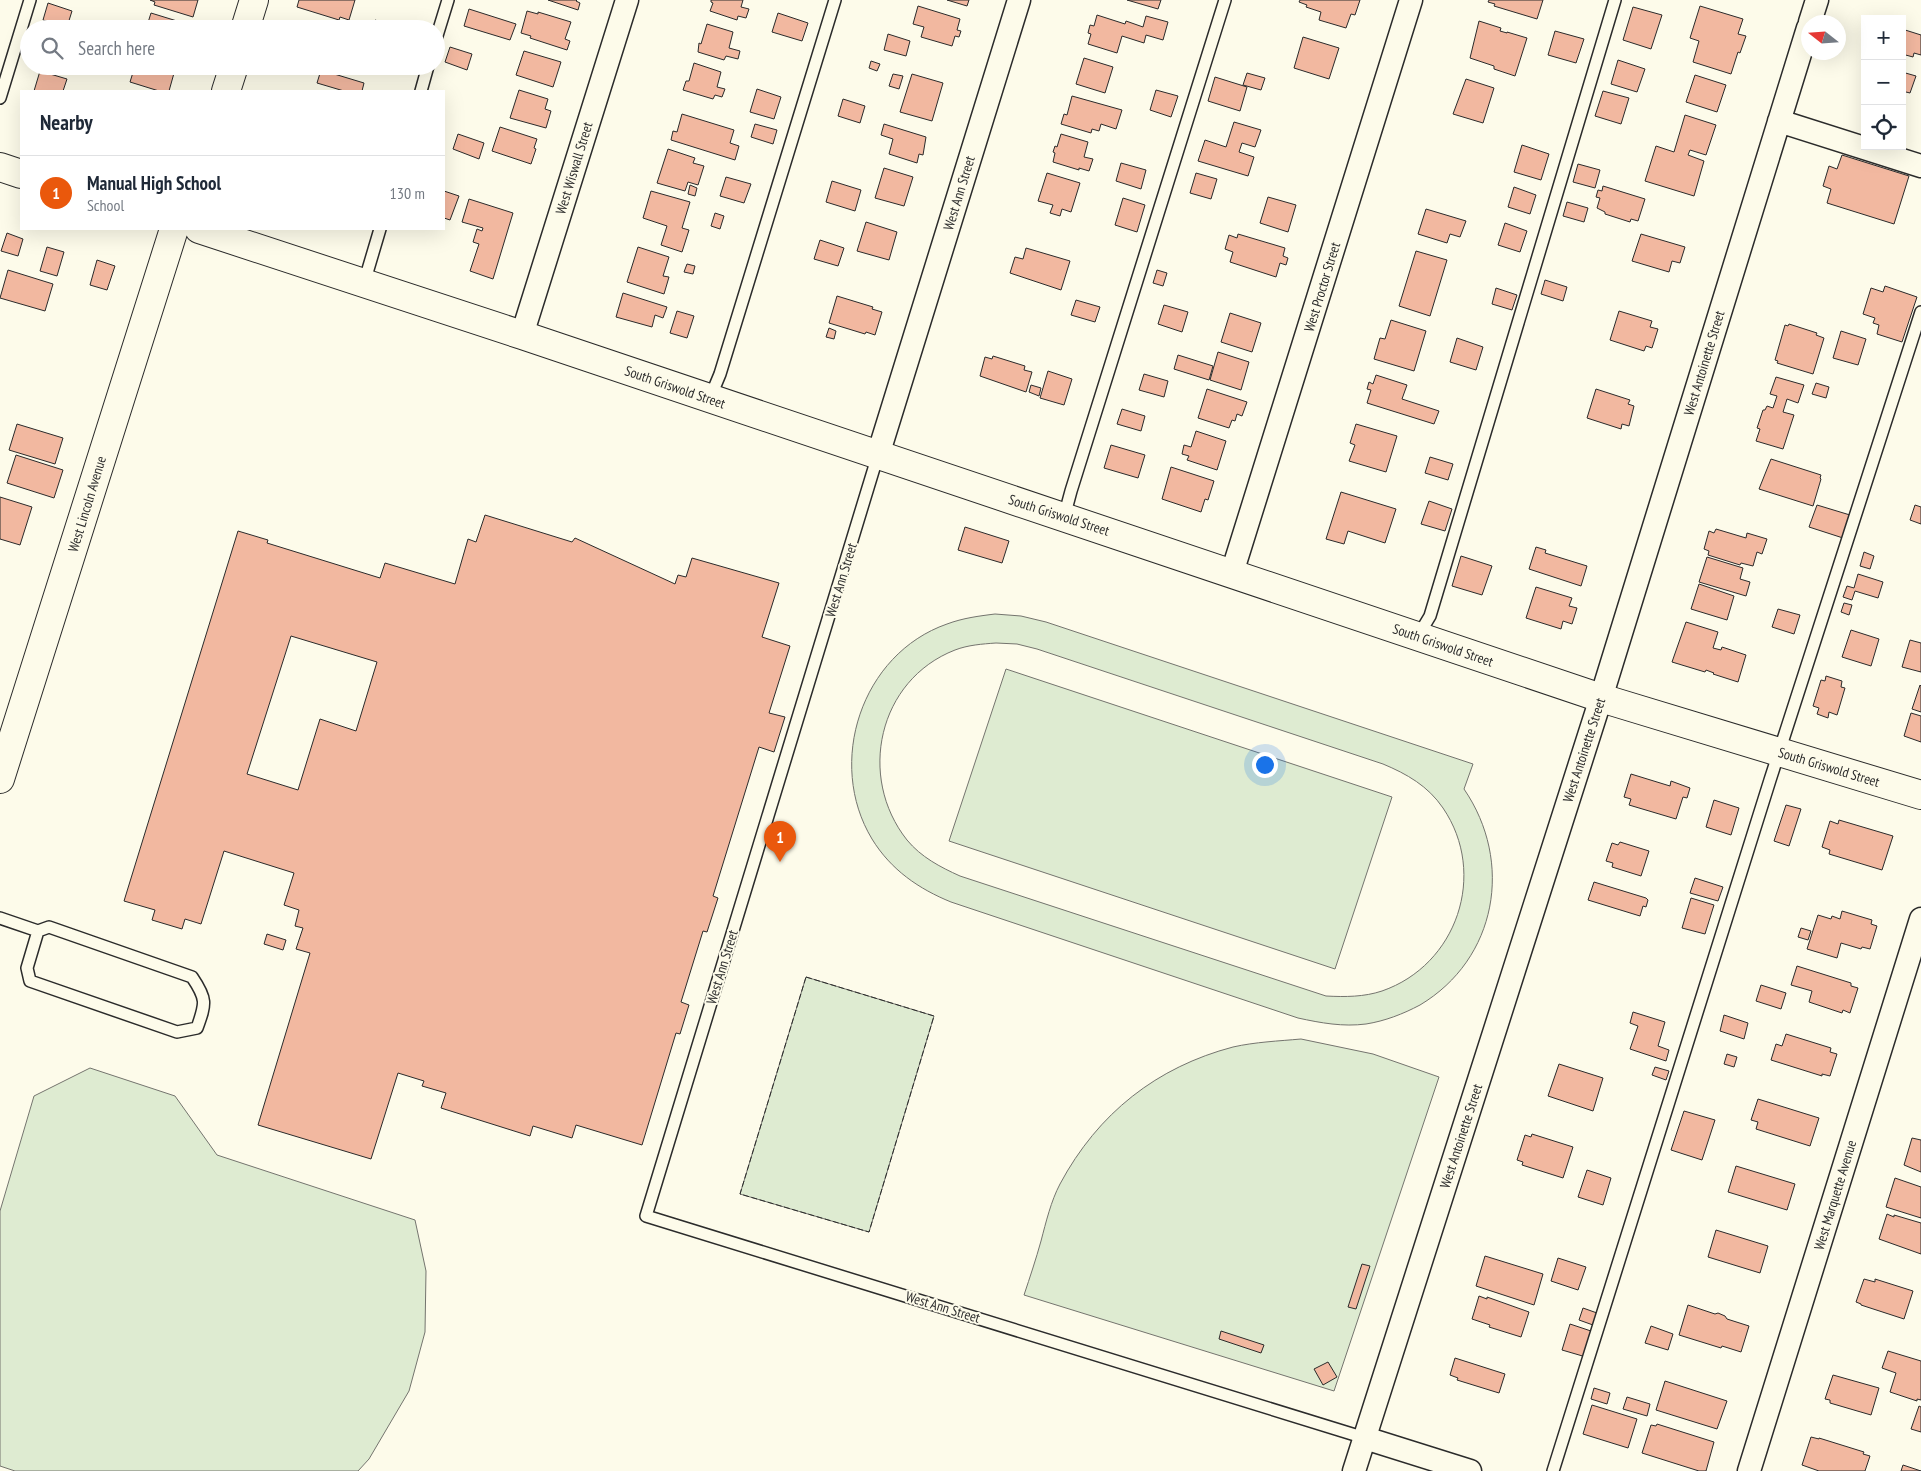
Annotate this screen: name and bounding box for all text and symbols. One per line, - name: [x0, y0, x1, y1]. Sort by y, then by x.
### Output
- north arrow: [1801, 15, 1846, 60]
- map controls: [1861, 15, 1906, 150]
- button: +: [1861, 15, 1906, 60]
- search box: [20, 20, 445, 75]
- icon: search: [38, 34, 66, 62]
- text: Search here: [78, 36, 155, 60]
- button: −: [1861, 60, 1906, 105]
- button: locate: [1861, 105, 1906, 150]
- text: Nearby: [40, 109, 93, 136]
- street label: West Wiswall Street: [551, 120, 597, 216]
- street label: West Ann Street: [939, 154, 979, 232]
- text: Manual High School: [87, 171, 221, 195]
- text: 1: [52, 183, 60, 203]
- text: 130 m: [390, 183, 425, 203]
- text: School: [87, 195, 124, 215]
- street label: West Proctor Street: [1300, 240, 1344, 334]
- street label: West Antoinette Street: [1680, 308, 1729, 418]
- street label: South Griswold Street: [622, 361, 728, 413]
- street label: West Lincoln Avenue: [64, 454, 110, 554]
- street label: South Griswold Street: [1006, 490, 1112, 540]
- street label: West Ann Street: [821, 541, 861, 619]
- street label: South Griswold Street: [1390, 619, 1496, 671]
- street label: West Antoinette Street: [1559, 695, 1609, 804]
- street label: South Griswold Street: [1776, 743, 1882, 791]
- your location: [1252, 752, 1278, 778]
- pin: 1: [764, 821, 796, 862]
- street label: West Ann Street: [702, 928, 742, 1006]
- street label: West Antoinette Street: [1436, 1081, 1486, 1190]
- street label: West Marquette Avenue: [1810, 1138, 1860, 1252]
- street label: West Ann Street: [904, 1287, 982, 1327]

